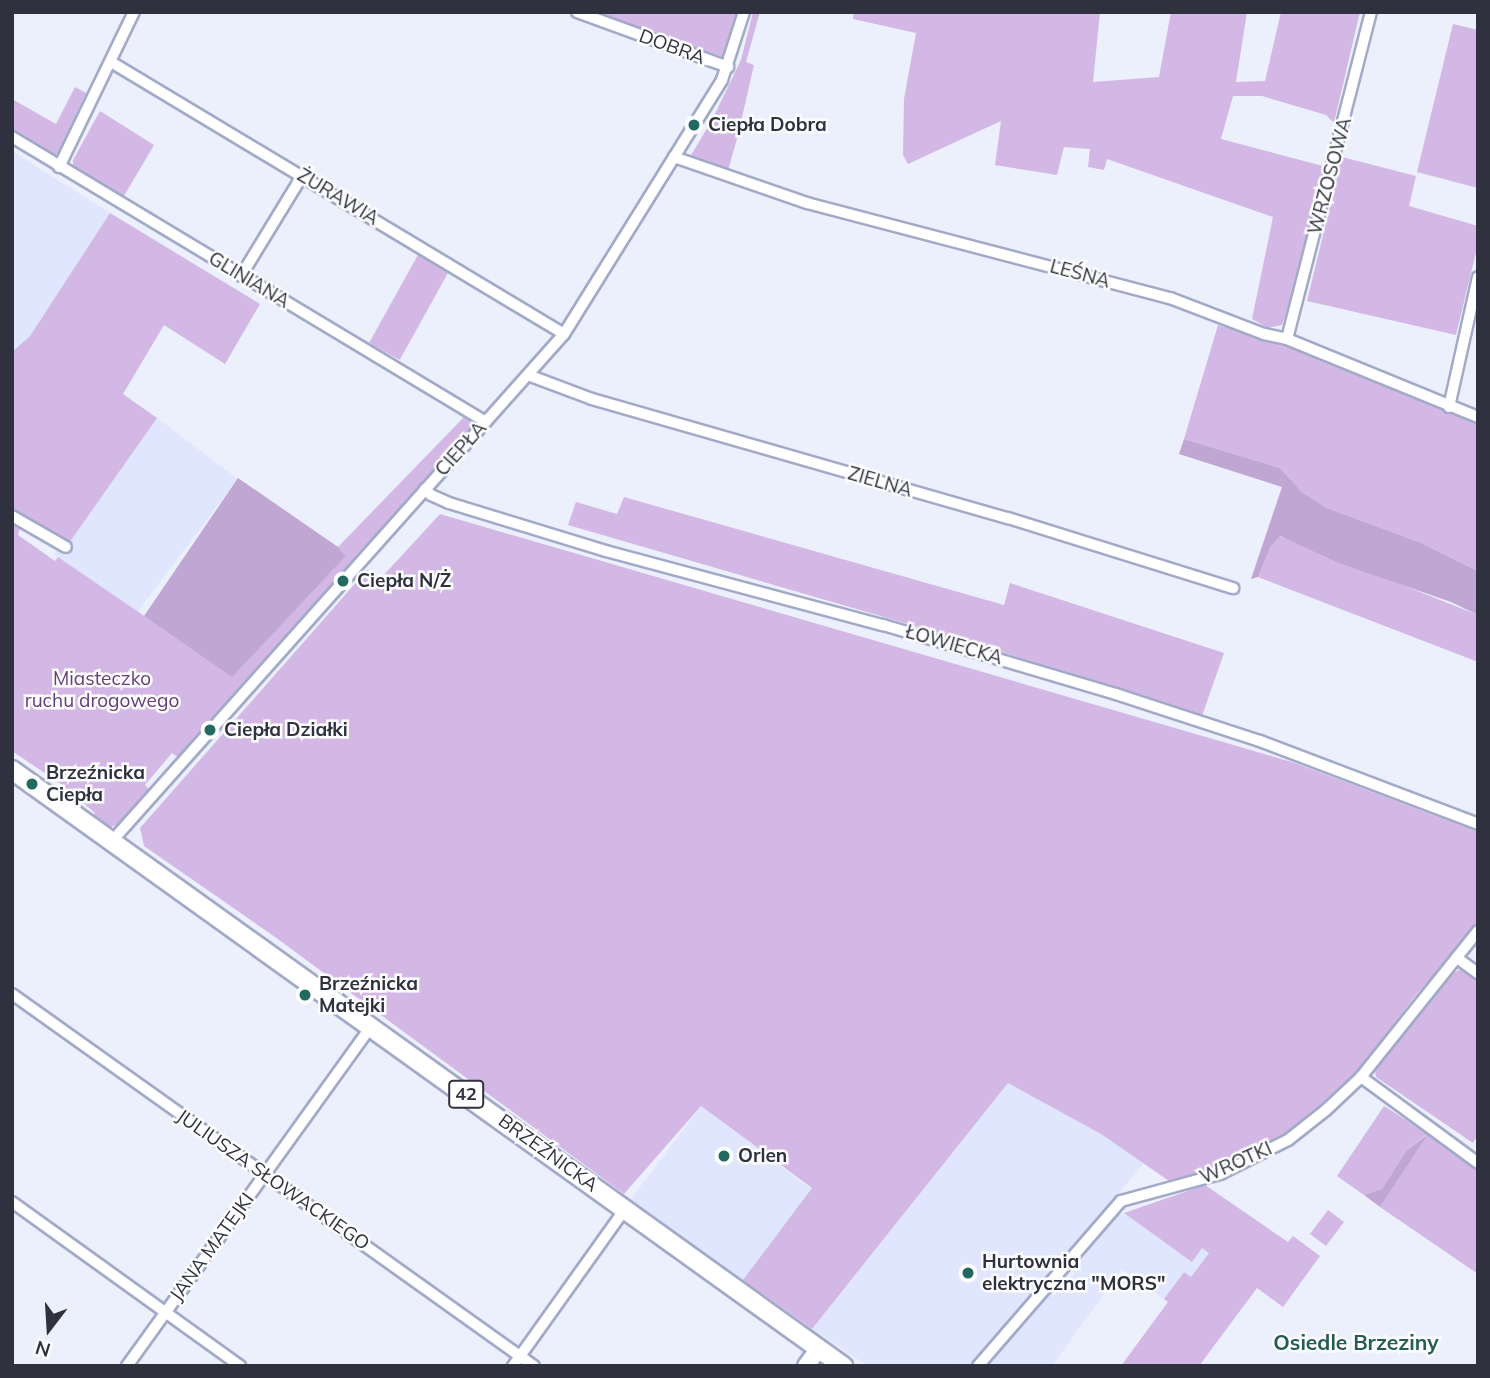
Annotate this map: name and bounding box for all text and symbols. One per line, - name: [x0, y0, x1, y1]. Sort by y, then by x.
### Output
- street label: DOBRA: [636, 25, 708, 69]
- place label: Ciepła Dobra: [708, 114, 827, 136]
- street label: WRZOSOWA: [1303, 115, 1357, 237]
- marker: Ciepła Dobra: [686, 117, 702, 133]
- street label: ŻURAWIA: [293, 164, 383, 230]
- street label: GLINIANA: [204, 247, 294, 313]
- street label: LEŚNA: [1047, 255, 1113, 293]
- street label: CIEPŁA: [431, 417, 491, 481]
- street label: ZIELNA: [845, 462, 915, 502]
- place label: Ciepła N/Ż: [357, 570, 451, 592]
- marker: Ciepła N/Ż: [335, 573, 351, 589]
- street label: ŁOWIECKA: [903, 620, 1005, 670]
- park label: Miasteczko ruchu drogowego: [25, 668, 179, 712]
- place label: Ciepła Działki: [224, 719, 348, 741]
- marker: Ciepła Działki: [202, 722, 218, 738]
- place label: Brzeźnicka Ciepła: [46, 762, 145, 806]
- marker: Brzeźnicka Ciepła: [24, 776, 40, 792]
- place label: Brzeźnicka Matejki: [319, 973, 418, 1017]
- marker: Brzeźnicka Matejki: [297, 987, 313, 1003]
- road number: 42: [447, 1079, 485, 1108]
- street label: JULIUSZA SŁOWACKIEGO: [172, 1105, 374, 1255]
- street label: BRZEŹNICKA: [494, 1109, 602, 1197]
- street label: WROTKI: [1196, 1137, 1276, 1189]
- place label: Orlen: [738, 1145, 787, 1167]
- marker: Orlen: [716, 1148, 732, 1164]
- street label: JANA MATEJKI: [165, 1188, 259, 1306]
- place label: Hurtownia elektryczna "MORS": [982, 1251, 1165, 1295]
- marker: Hurtownia elektryczna "MORS": [960, 1265, 976, 1281]
- north arrow: [14, 1294, 84, 1364]
- district label: Osiedle Brzeziny: [1273, 1329, 1439, 1355]
- text: N: [32, 1336, 53, 1363]

